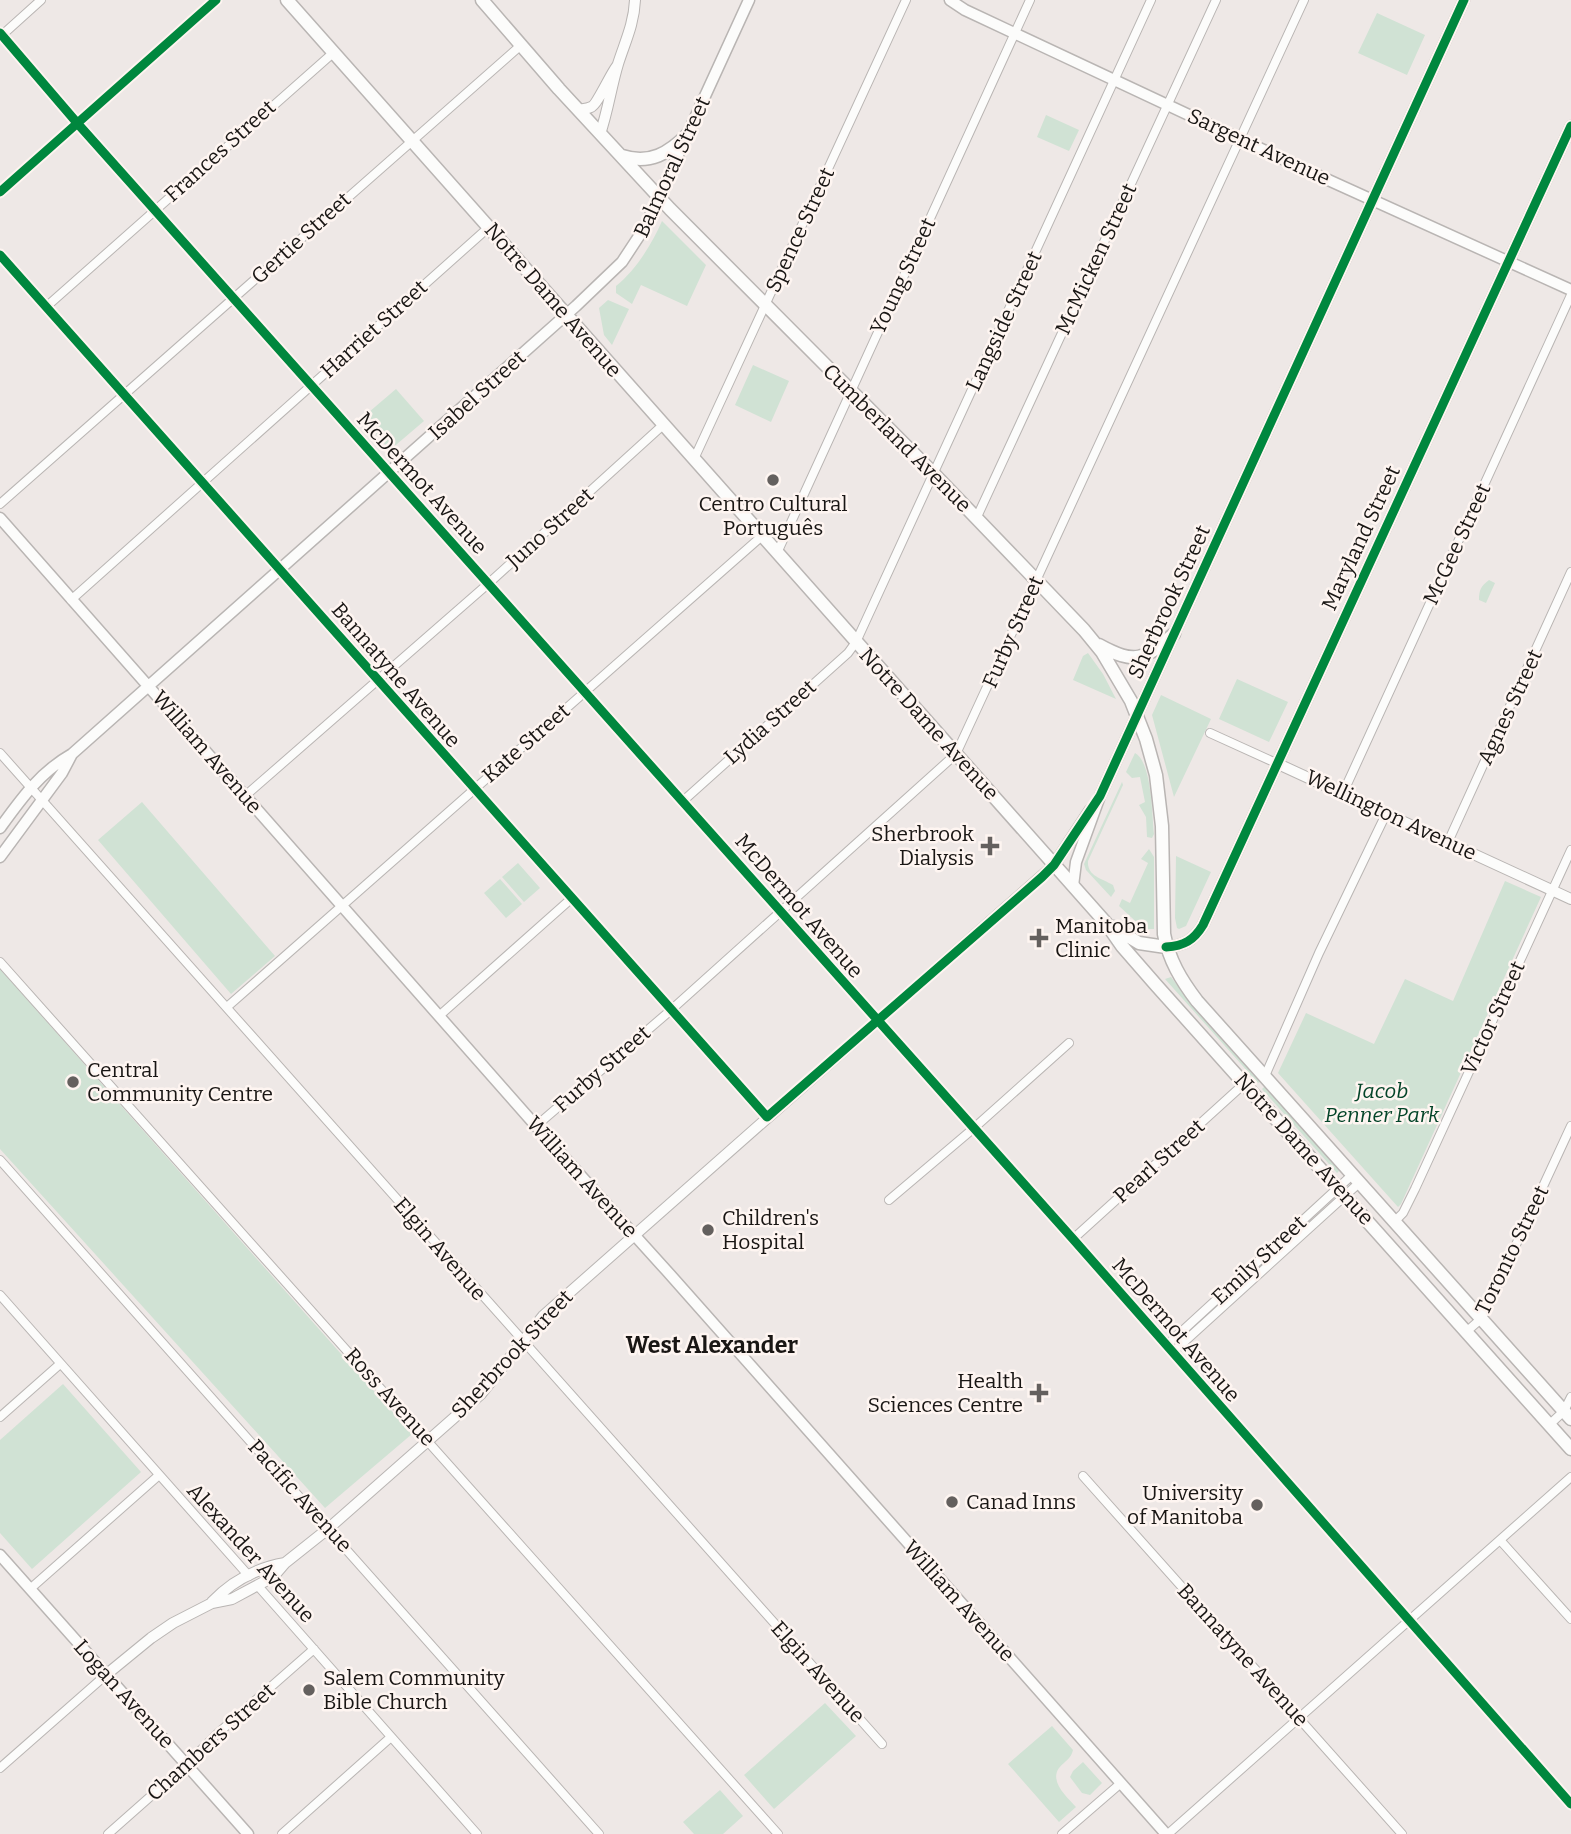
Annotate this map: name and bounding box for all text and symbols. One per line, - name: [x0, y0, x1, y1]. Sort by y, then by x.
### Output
- street label: Balmoral Street: [628, 92, 716, 242]
- street label: Frances Street: [159, 94, 281, 208]
- street label: Sargent Avenue: [1184, 103, 1334, 191]
- street label: Spence Street: [760, 163, 840, 296]
- street label: McMicken Street: [1050, 179, 1143, 339]
- street label: Gertie Street: [246, 186, 356, 289]
- street label: Young Street: [865, 213, 941, 338]
- street label: Notre Dame Avenue: [479, 217, 627, 383]
- street label: Langside Street: [960, 247, 1048, 395]
- street label: Harriet Street: [315, 274, 433, 384]
- street label: Isabel Street: [423, 344, 531, 445]
- street label: Cumberland Avenue: [817, 358, 977, 518]
- street label: McDermot Avenue: [351, 407, 493, 559]
- street label: Maryland Street: [1316, 461, 1406, 615]
- marker: Centro Cultural Português: [765, 472, 781, 488]
- street label: McGee Street: [1418, 479, 1497, 609]
- street label: Juno Street: [500, 482, 599, 575]
- place label: Centro Cultural Português: [698, 491, 848, 541]
- street label: Sherbrook Street: [1122, 521, 1216, 683]
- street label: Furby Street: [977, 572, 1049, 692]
- street label: Bannatyne Avenue: [326, 597, 466, 753]
- street label: Notre Dame Avenue: [854, 642, 1004, 806]
- street label: Agnes Street: [1472, 645, 1548, 769]
- street label: Lydia Street: [719, 674, 822, 770]
- street label: William Avenue: [147, 685, 267, 819]
- street label: Kate Street: [477, 698, 575, 788]
- street label: Wellington Avenue: [1301, 764, 1481, 866]
- place label: Sherbrook Dialysis: [871, 821, 974, 871]
- street label: McDermot Avenue: [729, 829, 869, 983]
- marker: Sherbrook Dialysis: [980, 836, 1000, 856]
- place label: Manitoba Clinic: [1055, 913, 1148, 963]
- marker: Manitoba Clinic: [1029, 928, 1049, 948]
- street label: Victor Street: [1455, 957, 1531, 1079]
- street label: Furby Street: [548, 1020, 656, 1118]
- place label: Central Community Centre: [87, 1057, 273, 1107]
- street label: Notre Dame Avenue: [1229, 1067, 1379, 1231]
- marker: Central Community Centre: [65, 1074, 81, 1090]
- park label: Jacob Penner Park: [1325, 1078, 1440, 1128]
- street label: William Avenue: [521, 1111, 643, 1243]
- street label: Pearl Street: [1108, 1113, 1210, 1209]
- street label: Toronto Street: [1470, 1181, 1555, 1319]
- street label: Elgin Avenue: [388, 1192, 492, 1306]
- place label: Children's Hospital: [722, 1205, 819, 1255]
- street label: Emily Street: [1206, 1209, 1312, 1310]
- marker: Children's Hospital: [700, 1222, 716, 1238]
- street label: McDermot Avenue: [1106, 1253, 1246, 1407]
- street label: Sherbrook Street: [446, 1284, 579, 1424]
- district label: West Alexander: [626, 1331, 798, 1359]
- street label: Ross Avenue: [339, 1342, 441, 1452]
- place label: Health Sciences Centre: [867, 1368, 1023, 1418]
- marker: Health Sciences Centre: [1029, 1383, 1049, 1403]
- street label: Pacific Avenue: [243, 1434, 357, 1558]
- street label: Alexander Avenue: [182, 1478, 320, 1628]
- place label: University of Manitoba: [1127, 1480, 1244, 1530]
- place label: Canad Inns: [966, 1489, 1076, 1515]
- marker: Canad Inns: [944, 1494, 960, 1510]
- marker: University of Manitoba: [1249, 1497, 1265, 1513]
- street label: William Avenue: [898, 1535, 1020, 1667]
- street label: Bannatyne Avenue: [1172, 1578, 1314, 1732]
- street label: Elgin Avenue: [765, 1616, 871, 1728]
- street label: Logan Avenue: [68, 1634, 180, 1754]
- place label: Salem Community Bible Church: [323, 1665, 505, 1715]
- street label: Chambers Street: [141, 1677, 281, 1806]
- marker: Salem Community Bible Church: [301, 1682, 317, 1698]

